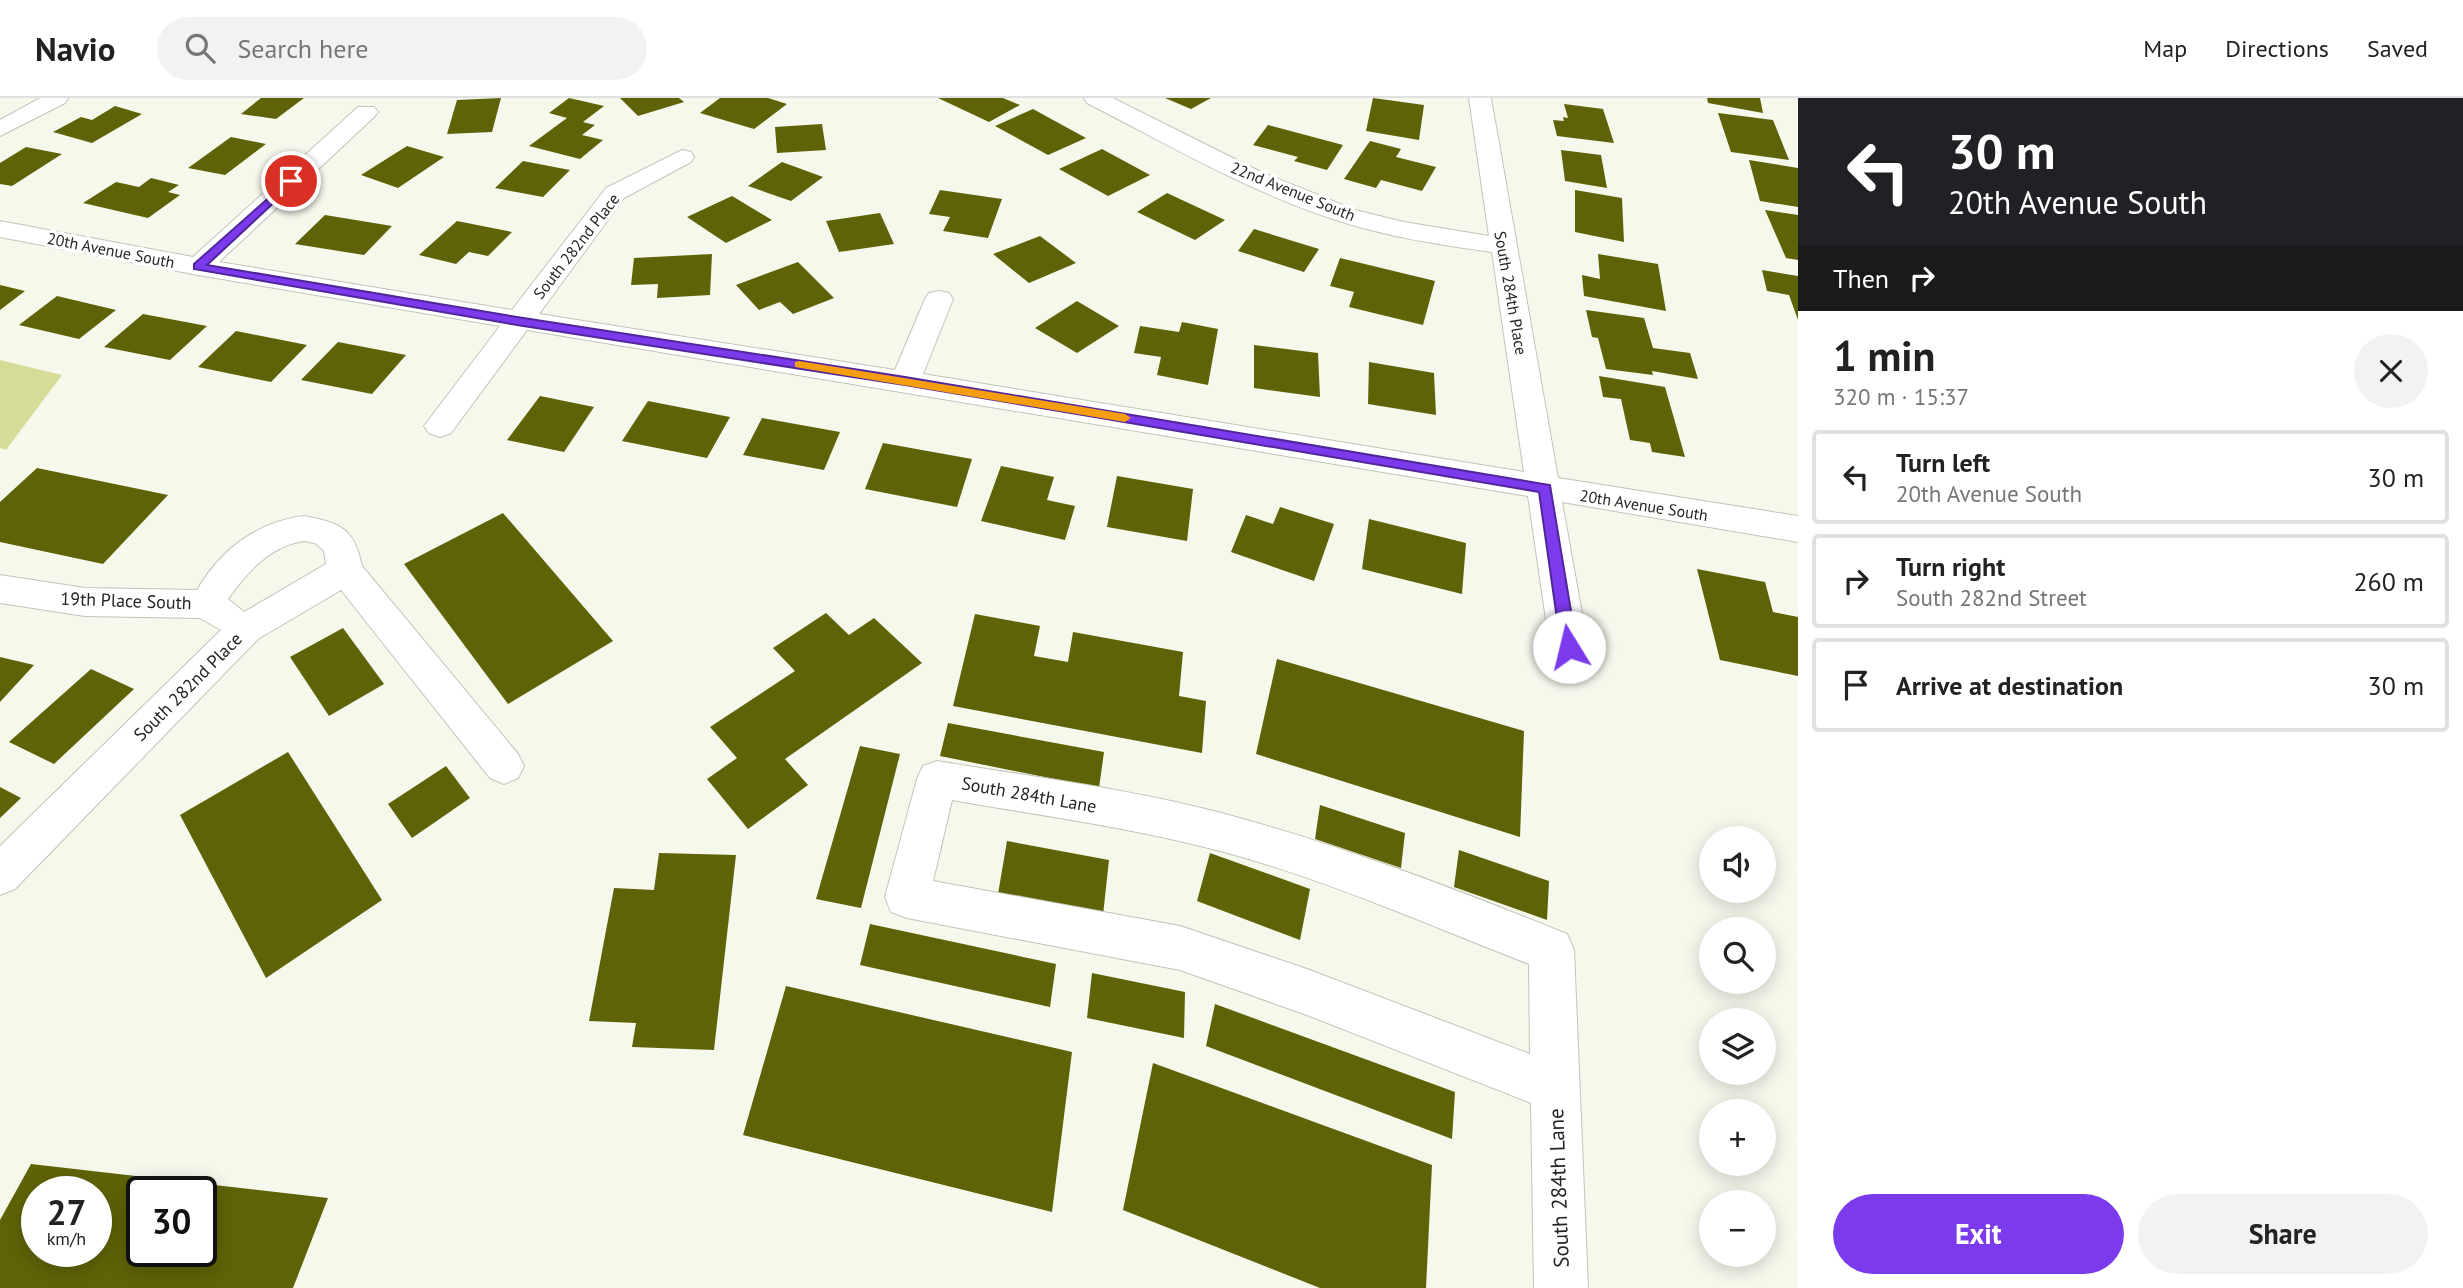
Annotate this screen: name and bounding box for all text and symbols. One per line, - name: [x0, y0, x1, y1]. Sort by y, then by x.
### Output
- search box: [157, 17, 647, 80]
- text: Navio: [35, 27, 115, 70]
- icon: search: [181, 29, 219, 67]
- text: Search here: [237, 32, 369, 65]
- text: Map: [2143, 33, 2187, 64]
- text: Directions: [2225, 33, 2329, 64]
- text: Saved: [2367, 33, 2428, 64]
- text: 30 m: [1948, 119, 2055, 183]
- icon: left: [1833, 126, 1924, 217]
- pin: [261, 151, 321, 211]
- street label: 22nd Avenue South: [1228, 157, 1358, 225]
- icon: arrive: [272, 162, 310, 200]
- text: 20th Avenue South: [1948, 181, 2207, 223]
- street label: South 282nd Place: [529, 189, 623, 303]
- street label: 20th Avenue South: [46, 228, 176, 272]
- street label: South 284th Place: [1490, 230, 1532, 356]
- icon: right: [1903, 259, 1941, 297]
- text: Then: [1833, 262, 1889, 295]
- text: 1 min: [1833, 328, 1935, 383]
- button: close: [2354, 334, 2428, 408]
- text: 320 m · 15:37: [1833, 382, 1969, 411]
- text: Turn left: [1896, 446, 1990, 479]
- icon: left: [1837, 458, 1875, 496]
- text: 30 m: [2368, 461, 2424, 494]
- text: 20th Avenue South: [1896, 479, 2082, 508]
- street label: 20th Avenue South: [1578, 485, 1710, 525]
- text: Turn right: [1896, 550, 2005, 583]
- icon: right: [1837, 562, 1875, 600]
- text: 260 m: [2353, 565, 2424, 598]
- text: South 282nd Street: [1896, 583, 2087, 612]
- street label: 19th Place South: [60, 587, 192, 614]
- position arrow: [1532, 610, 1606, 684]
- street label: South 282nd Place: [128, 627, 247, 746]
- icon: arrive: [1837, 666, 1875, 704]
- text: Arrive at destination: [1896, 669, 2123, 702]
- text: 30 m: [2368, 669, 2424, 702]
- street label: South 284th Lane: [960, 771, 1098, 818]
- map controls: [1699, 826, 1776, 1267]
- button: sound: [1699, 826, 1776, 903]
- button: search: [1699, 917, 1776, 994]
- button: layers: [1699, 1008, 1776, 1085]
- button: +: [1699, 1099, 1776, 1176]
- street label: South 284th Lane: [1542, 1108, 1575, 1268]
- speed limit sign: 30: [126, 1176, 217, 1267]
- text: 27: [47, 1189, 86, 1235]
- button: −: [1699, 1190, 1776, 1267]
- button: Exit: [1833, 1194, 2124, 1274]
- button: Share: [2138, 1194, 2428, 1274]
- text: km/h: [47, 1227, 86, 1250]

